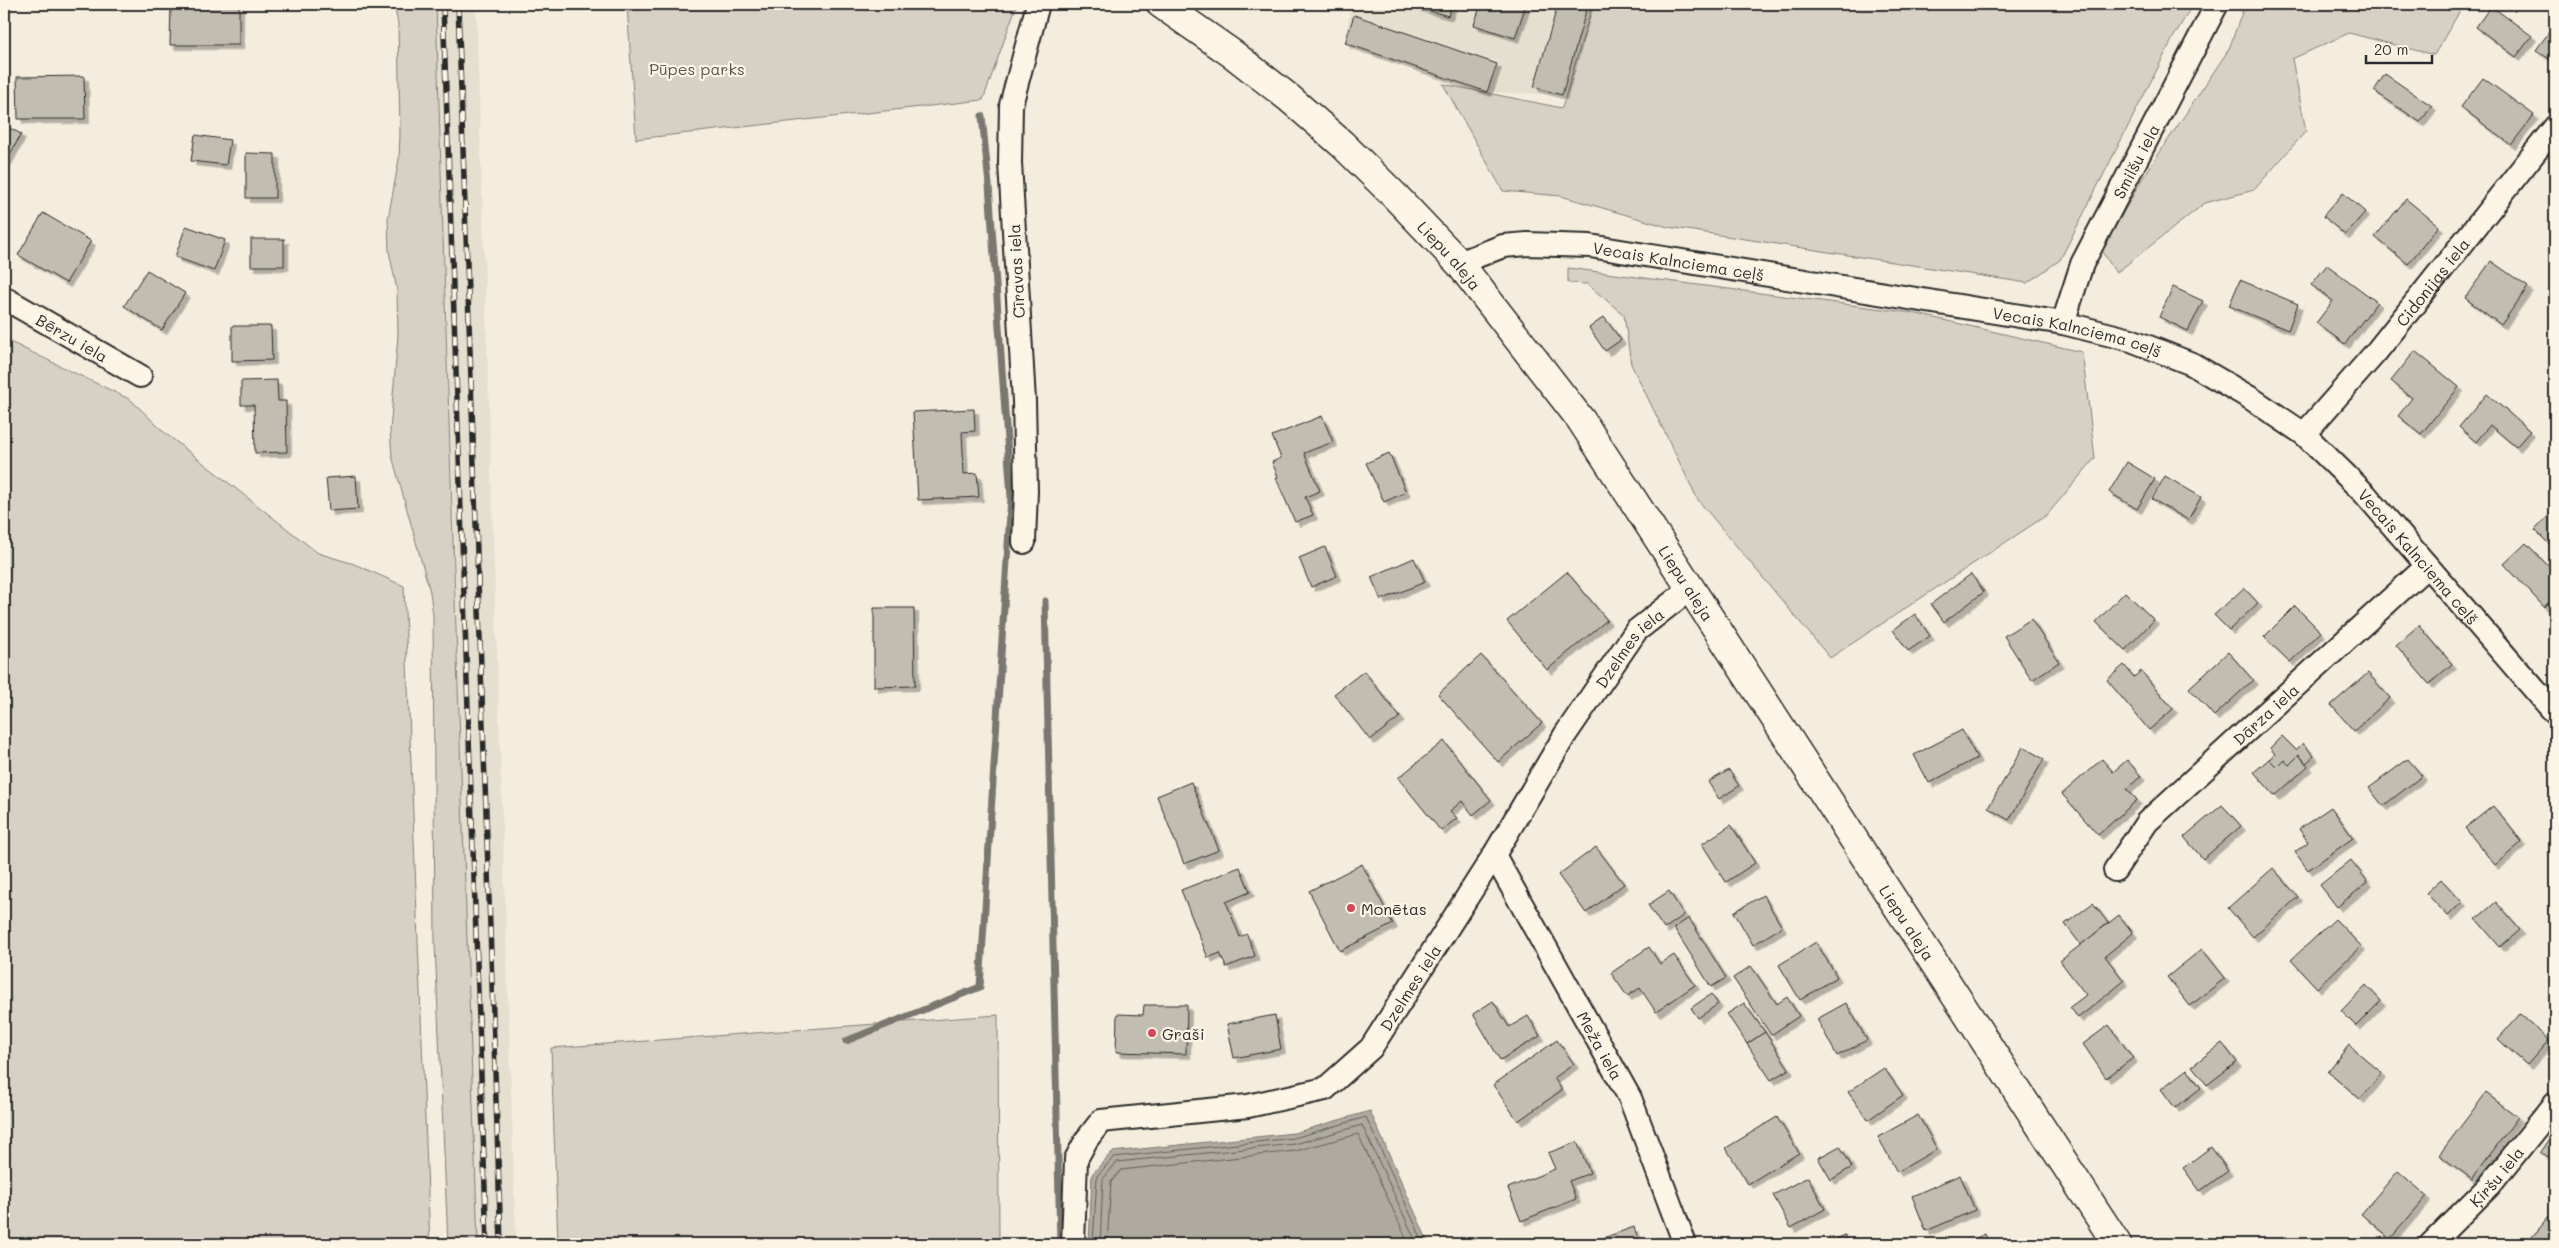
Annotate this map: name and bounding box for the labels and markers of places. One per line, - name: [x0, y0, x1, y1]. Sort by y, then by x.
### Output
- place label: Monētas: [1361, 898, 1427, 919]
- marker: Monētas: [1345, 902, 1357, 914]
- place label: Graši: [1162, 1023, 1205, 1044]
- marker: Graši: [1146, 1027, 1158, 1039]

